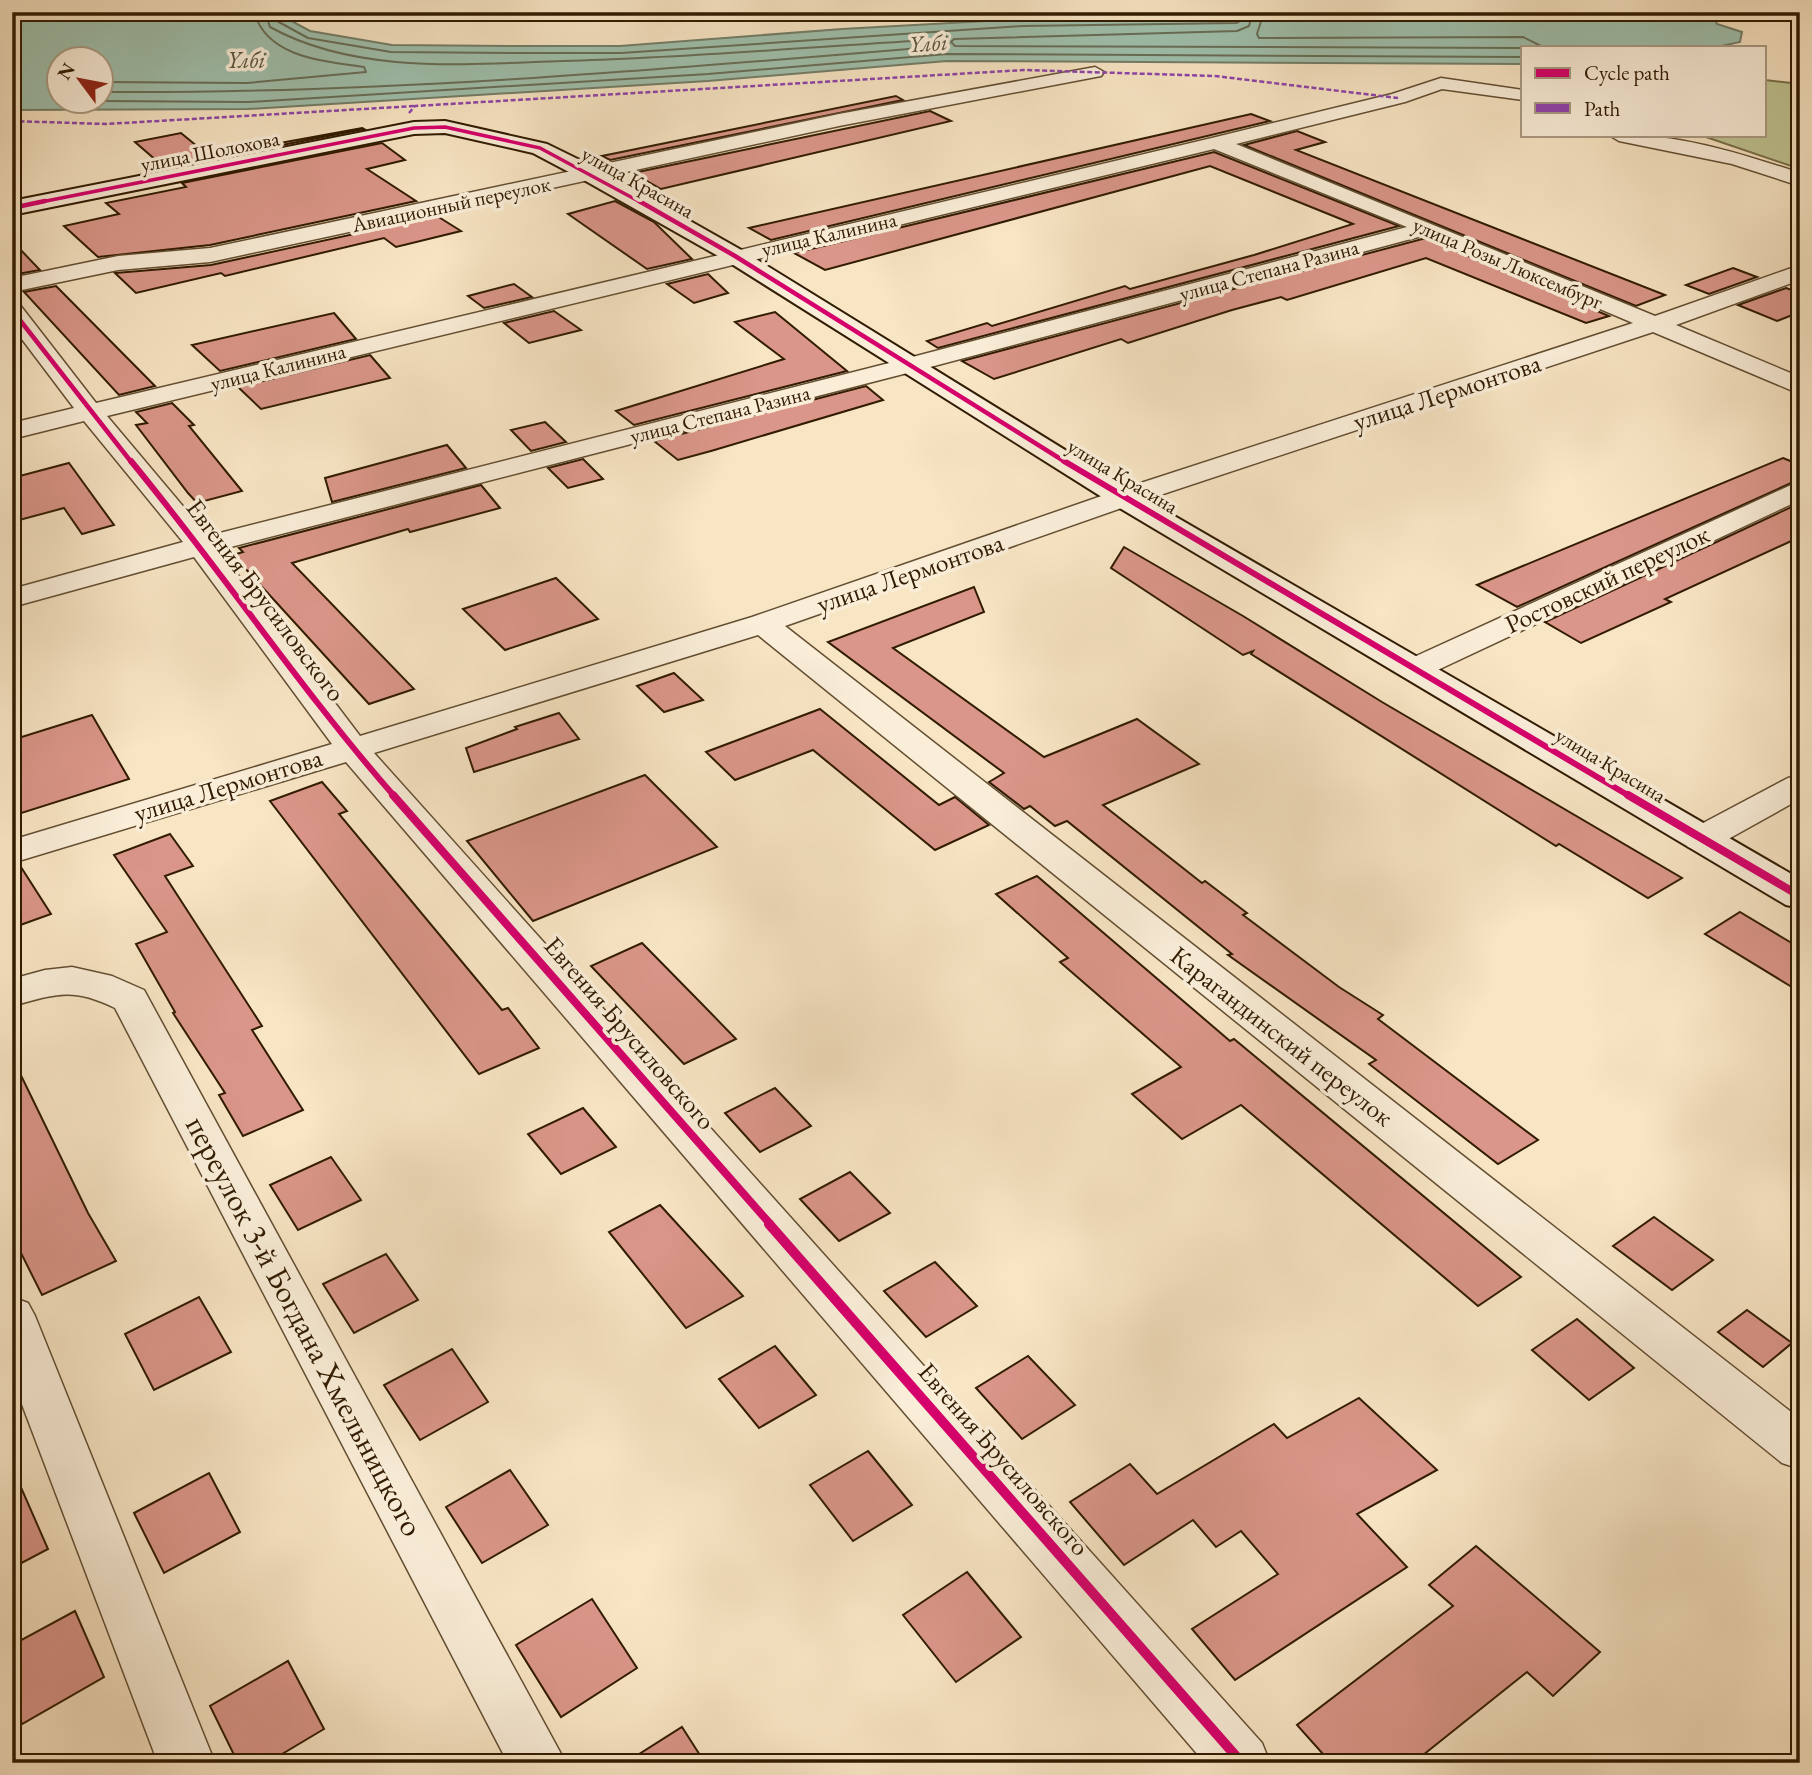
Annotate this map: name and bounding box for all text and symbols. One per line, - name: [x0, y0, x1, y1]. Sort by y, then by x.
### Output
- water label: Үлбі: [908, 27, 950, 59]
- water label: Үлбі: [227, 45, 267, 75]
- north arrow: [46, 46, 116, 116]
- legend: [1521, 46, 1766, 136]
- text: N: [51, 58, 81, 84]
- text: Cycle path: [1584, 59, 1670, 86]
- text: Path: [1584, 95, 1621, 122]
- street label: улица Шолохова: [138, 124, 282, 178]
- street label: улица Красина: [577, 140, 700, 224]
- street label: Авиационный переулок: [348, 170, 553, 238]
- street label: улица Калинина: [759, 205, 900, 263]
- street label: улица Розы Люксембург: [1409, 211, 1608, 315]
- street label: улица Степана Разина: [1176, 233, 1362, 307]
- street label: улица Калинина: [208, 337, 349, 397]
- street label: улица Лермонтова: [1349, 345, 1546, 438]
- street label: улица Степана Разина: [627, 378, 813, 449]
- street label: улица Красина: [1063, 432, 1184, 520]
- street label: Евгения Брусиловского: [179, 492, 353, 708]
- street label: Ростовский переулок: [1499, 516, 1715, 641]
- street label: улица Лермонтова: [812, 525, 1008, 621]
- street label: улица Красина: [1551, 721, 1672, 809]
- street label: улица Лермонтова: [130, 740, 327, 830]
- street label: Евгения Брусиловского: [537, 929, 723, 1137]
- street label: Карагандинский переулок: [1164, 938, 1401, 1134]
- street label: переулок 3-й Богдана Хмельницкого: [176, 1108, 434, 1544]
- street label: Евгения Брусиловского: [911, 1355, 1097, 1563]

